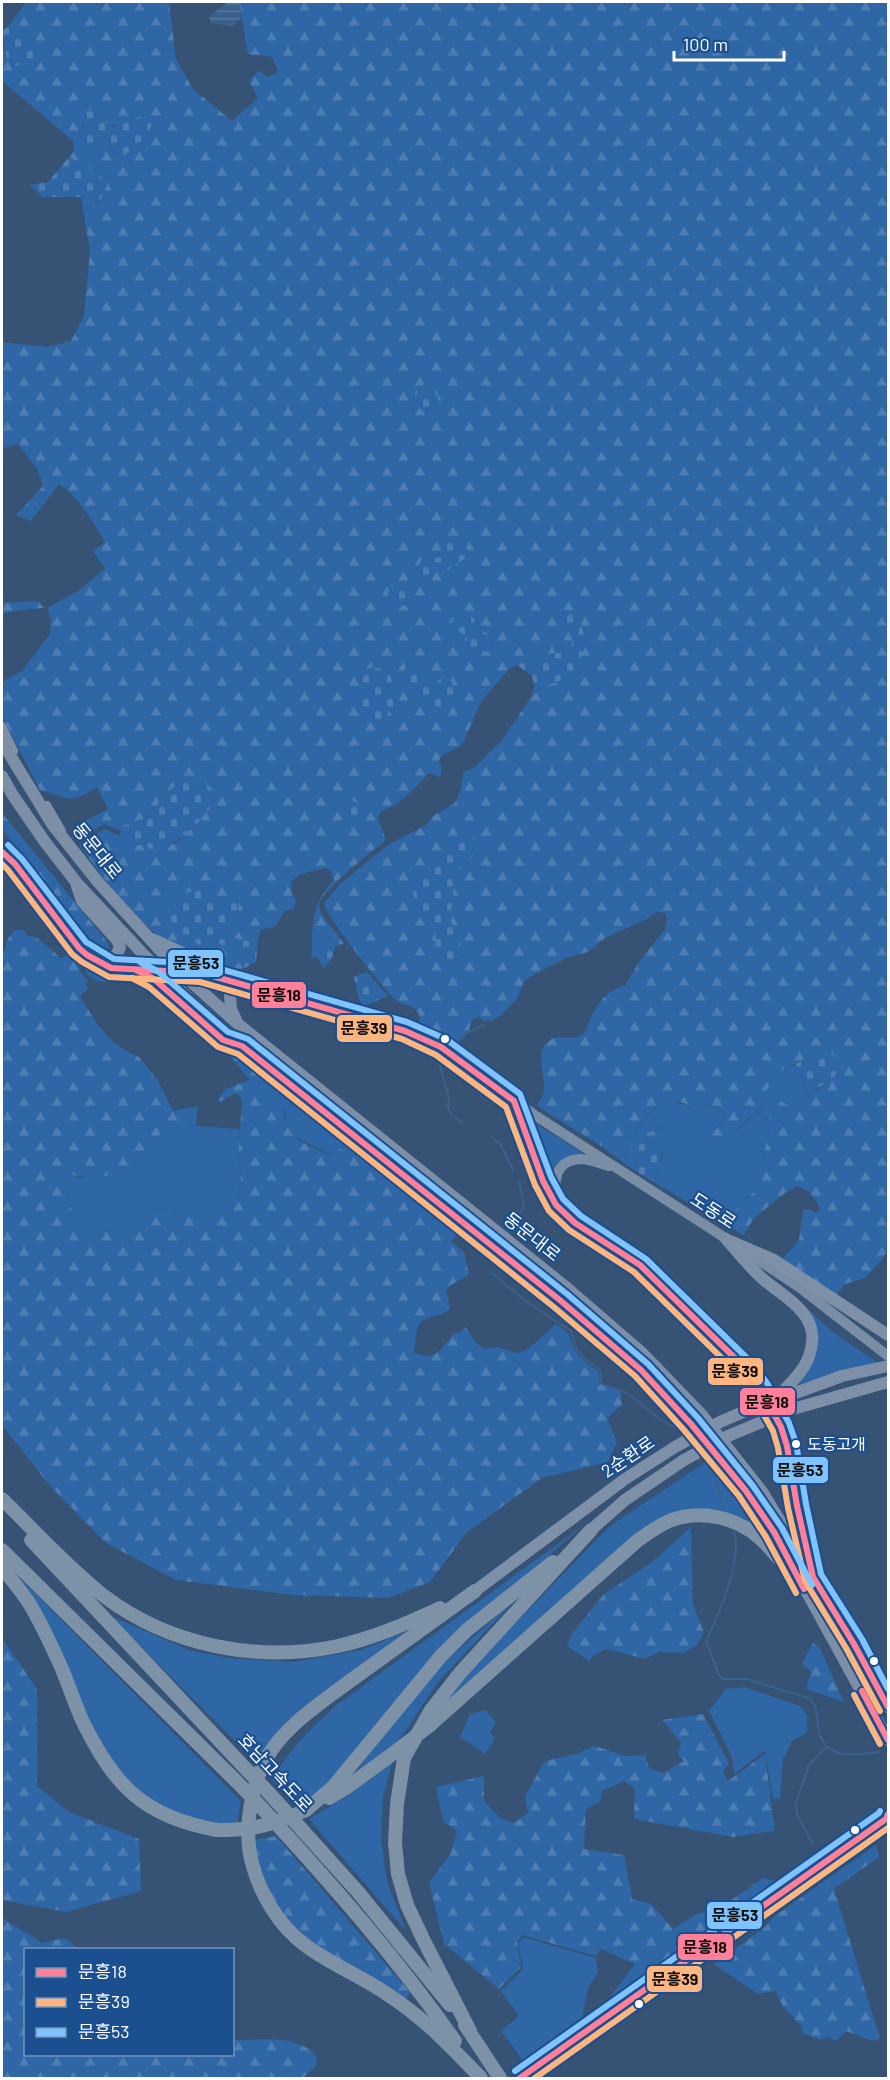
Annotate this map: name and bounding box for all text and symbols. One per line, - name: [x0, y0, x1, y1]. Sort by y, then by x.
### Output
- scale bar: [674, 24, 784, 62]
- text: 100 m: [683, 33, 728, 55]
- street label: 동문대로: [68, 818, 127, 883]
- line badge: 문흥53: [167, 949, 224, 978]
- text: 문흥53: [173, 953, 219, 972]
- line badge: 문흥18: [251, 981, 307, 1009]
- text: 문흥18: [257, 985, 301, 1004]
- line badge: 문흥39: [336, 1014, 393, 1043]
- text: 문흥39: [341, 1018, 387, 1037]
- unlabelled marker: [439, 1033, 451, 1045]
- street label: 도동로: [687, 1187, 740, 1233]
- street label: 동문대로: [500, 1207, 565, 1265]
- line badge: 문흥39: [707, 1357, 764, 1386]
- text: 문흥39: [712, 1361, 758, 1380]
- line badge: 문흥18: [739, 1387, 796, 1416]
- text: 문흥18: [745, 1392, 789, 1411]
- street label: 2순환로: [597, 1430, 658, 1482]
- place label: 도동고개: [807, 1434, 866, 1453]
- marker: 도동고개: [790, 1438, 802, 1450]
- line badge: 문흥53: [772, 1456, 829, 1484]
- text: 문흥53: [777, 1460, 823, 1479]
- unlabelled marker: [868, 1655, 880, 1667]
- street label: 호남고속도로: [234, 1728, 318, 1816]
- unlabelled marker: [849, 1824, 861, 1836]
- line badge: 문흥53: [706, 1901, 763, 1930]
- text: 문흥53: [712, 1905, 758, 1924]
- line badge: 문흥18: [677, 1933, 734, 1961]
- text: 문흥18: [683, 1937, 727, 1956]
- legend: [24, 1948, 234, 2056]
- text: 문흥18: [78, 1960, 127, 1982]
- line badge: 문흥39: [646, 1965, 703, 1993]
- text: 문흥39: [652, 1969, 698, 1988]
- text: 문흥39: [78, 1990, 130, 2012]
- unlabelled marker: [633, 1998, 645, 2010]
- text: 문흥53: [78, 2020, 130, 2042]

